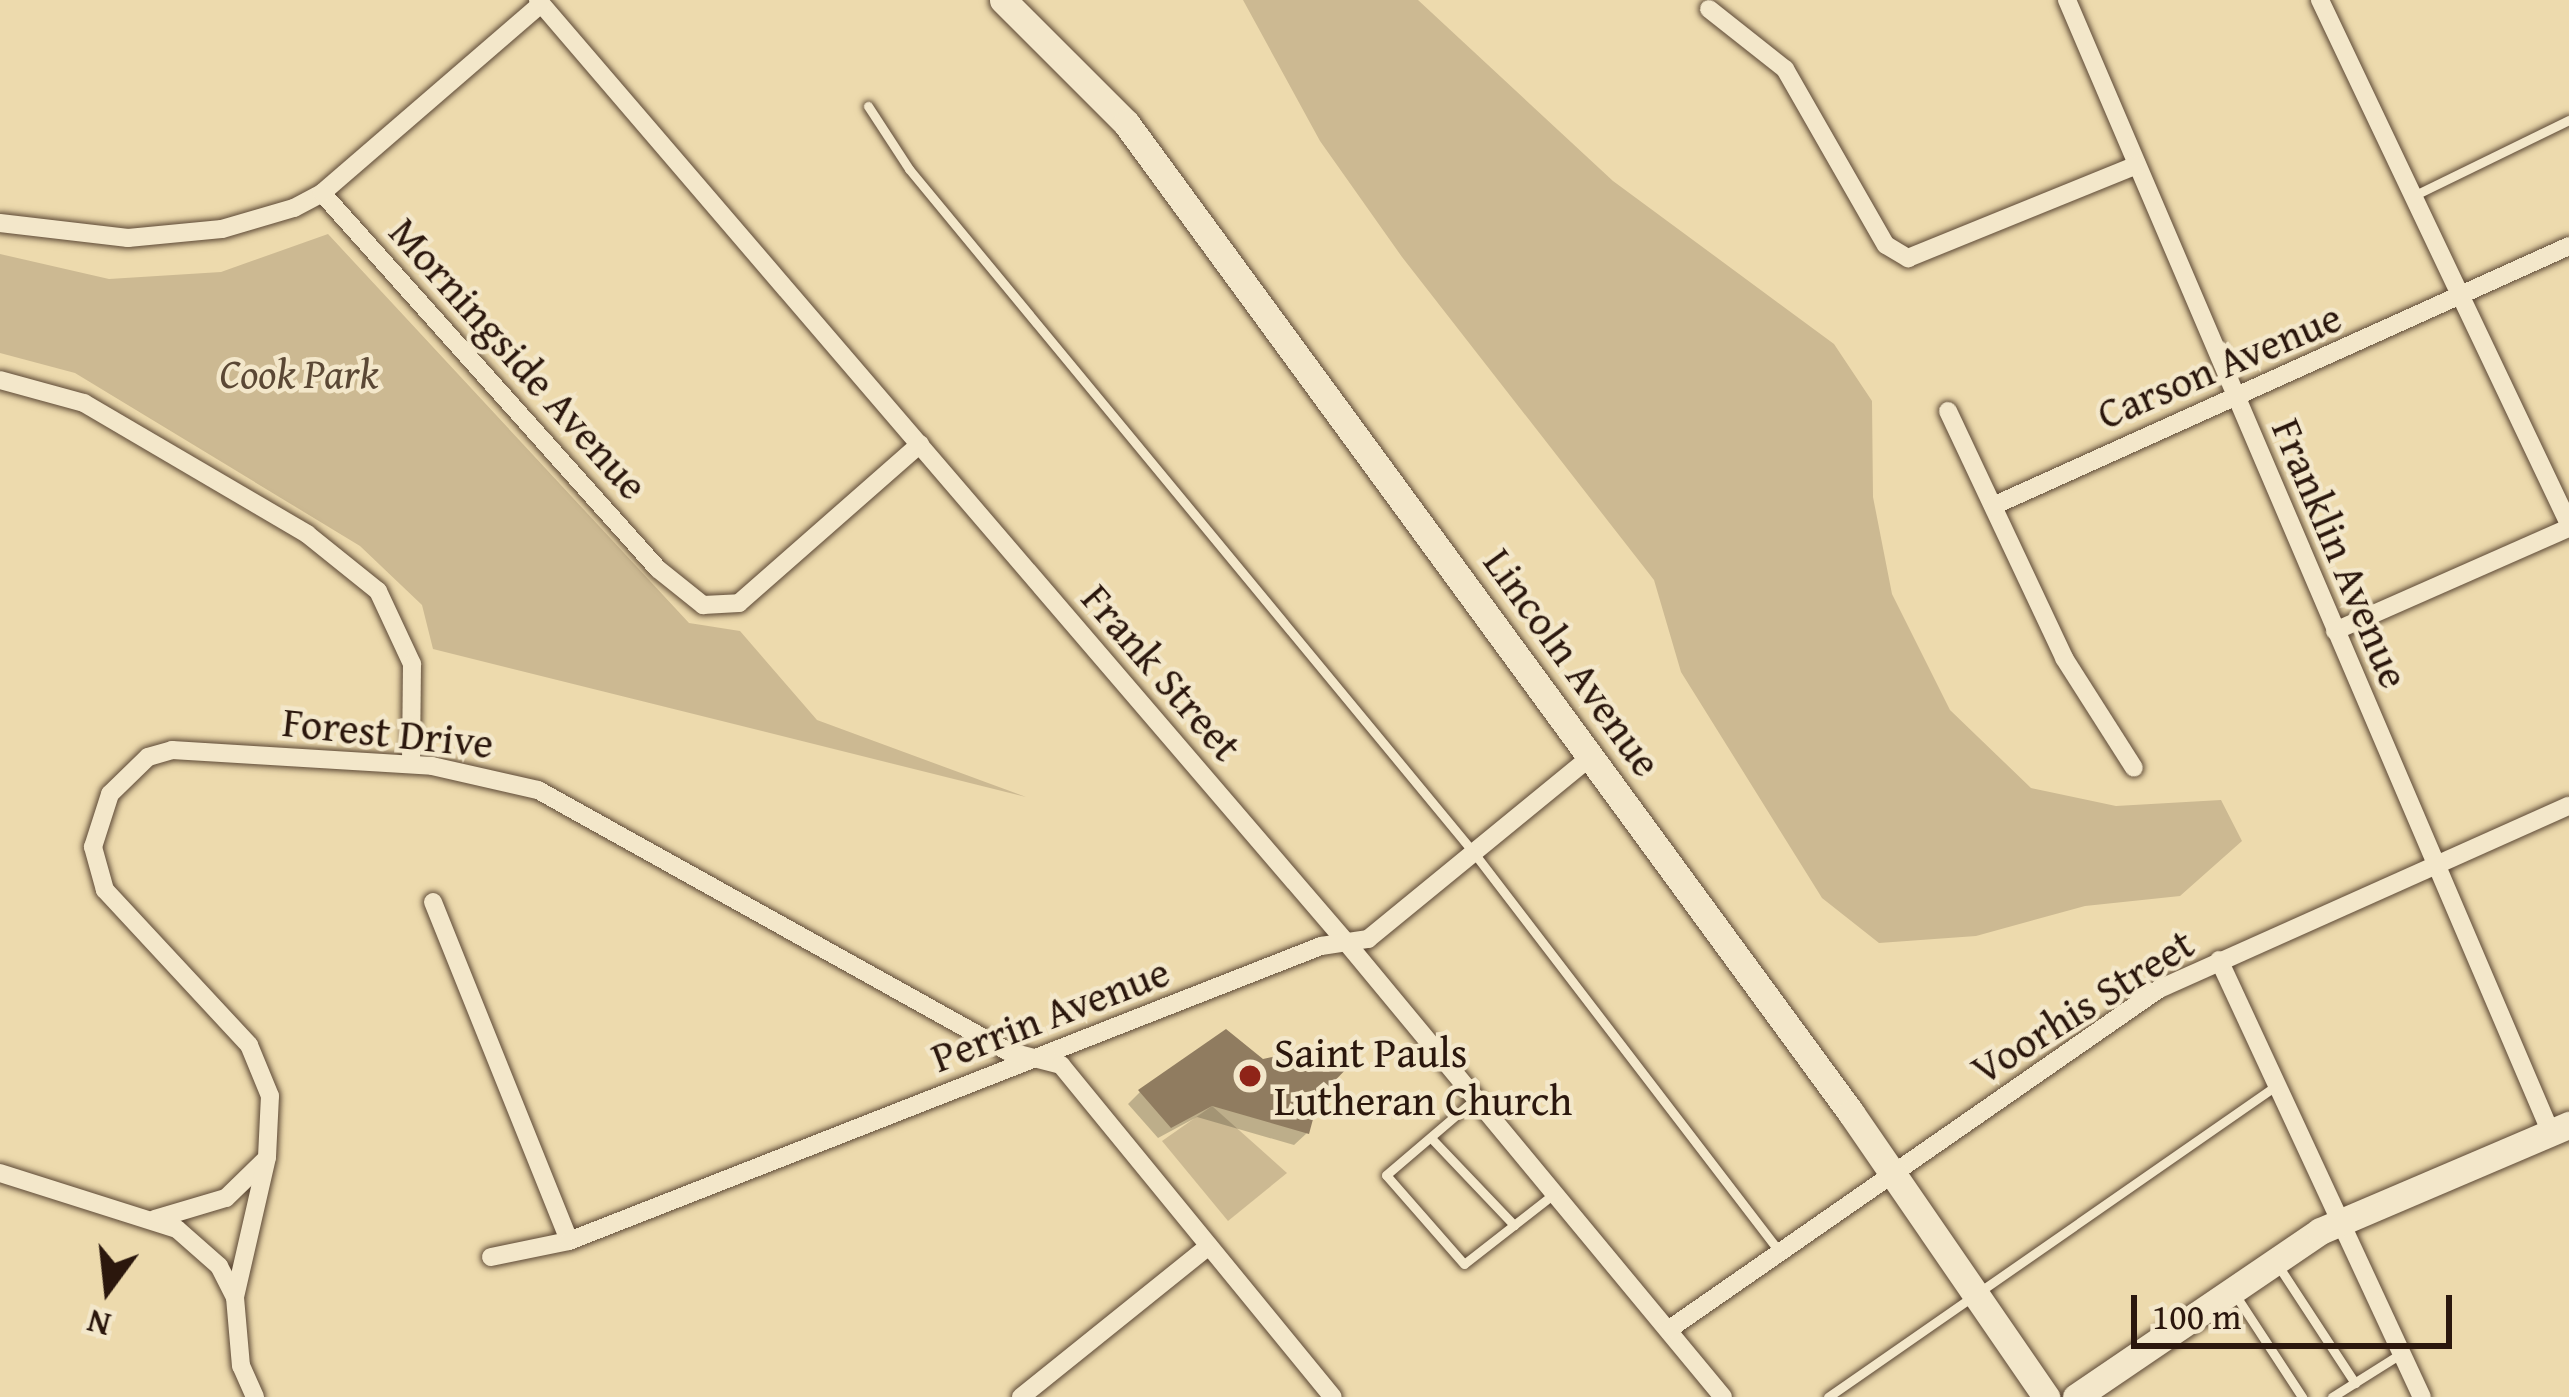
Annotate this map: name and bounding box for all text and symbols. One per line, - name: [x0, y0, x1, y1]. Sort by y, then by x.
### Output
- street label: Morningside Avenue: [379, 207, 659, 509]
- street label: Carson Avenue: [2089, 291, 2349, 439]
- park label: Cook Park: [220, 348, 378, 398]
- street label: Franklin Avenue: [2262, 411, 2420, 695]
- street label: Lincoln Avenue: [1473, 538, 1673, 786]
- street label: Frank Street: [1072, 573, 1252, 771]
- street label: Forest Drive: [280, 696, 496, 768]
- street label: Voorhis Street: [1961, 918, 2203, 1094]
- street label: Perrin Avenue: [924, 946, 1176, 1082]
- place label: Saint Pauls Lutheran Church: [1274, 1027, 1572, 1126]
- marker: Saint Pauls Lutheran Church: [1237, 1063, 1263, 1089]
- north arrow: [48, 1229, 168, 1349]
- scale bar: [2137, 1271, 2458, 1345]
- text: 100 m: [2152, 1289, 2241, 1342]
- text: N: [82, 1298, 116, 1350]

